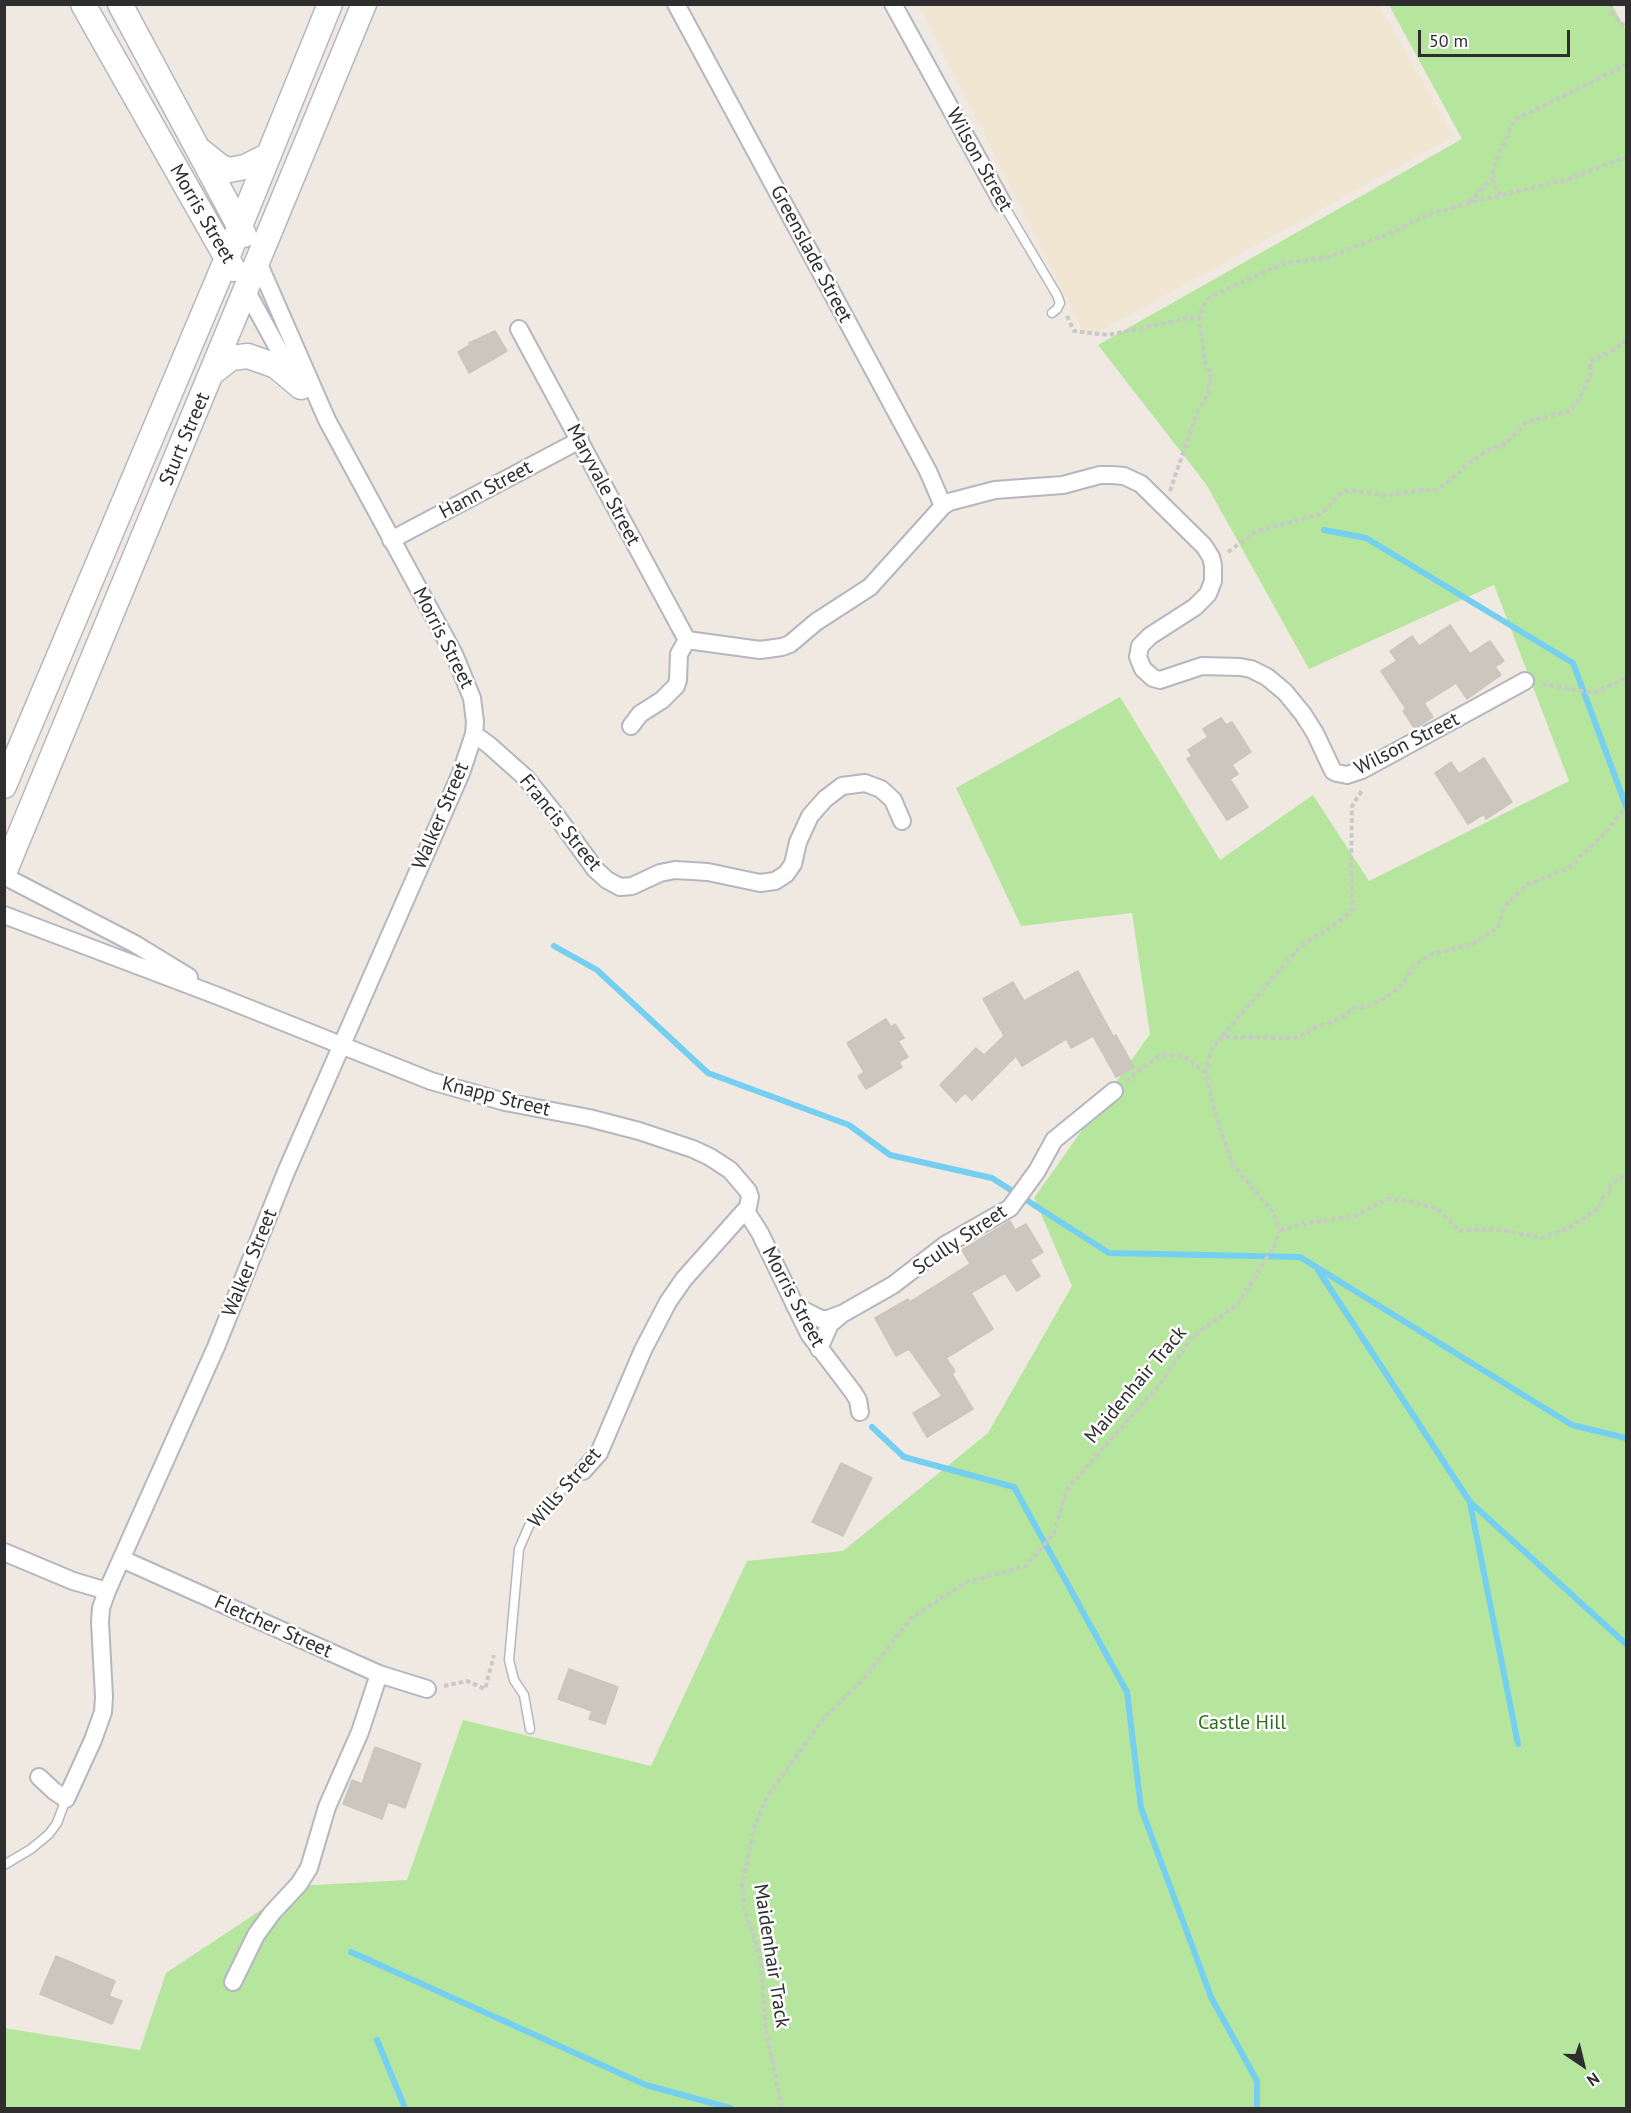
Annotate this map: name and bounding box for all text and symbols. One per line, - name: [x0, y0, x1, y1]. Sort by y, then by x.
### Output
- scale bar: [1421, 18, 1572, 56]
- text: 50 m: [1429, 29, 1468, 52]
- street label: Wilson Street: [941, 104, 1017, 216]
- street label: Morris Street: [164, 160, 240, 268]
- street label: Greenslade Street: [765, 181, 857, 327]
- street label: Sturt Street: [155, 389, 215, 489]
- street label: Maryvale Street: [561, 420, 645, 550]
- street label: Hann Street: [435, 456, 537, 524]
- street label: Morris Street: [407, 583, 479, 693]
- street label: Wilson Street: [1351, 707, 1463, 781]
- street label: Walker Street: [408, 759, 474, 873]
- street label: Francis Street: [514, 770, 606, 876]
- street label: Knapp Street: [439, 1072, 553, 1122]
- street label: Scully Street: [909, 1200, 1011, 1280]
- street label: Walker Street: [217, 1206, 283, 1320]
- street label: Morris Street: [757, 1243, 829, 1351]
- street label: Maidenhair Track: [1080, 1322, 1192, 1448]
- street label: Wills Street: [524, 1443, 606, 1533]
- street label: Fletcher Street: [210, 1590, 336, 1664]
- park label: Castle Hill: [1198, 1711, 1286, 1735]
- street label: Maidenhair Track: [748, 1882, 794, 2030]
- north arrow: [1553, 2035, 1613, 2095]
- text: N: [1583, 2069, 1603, 2091]

